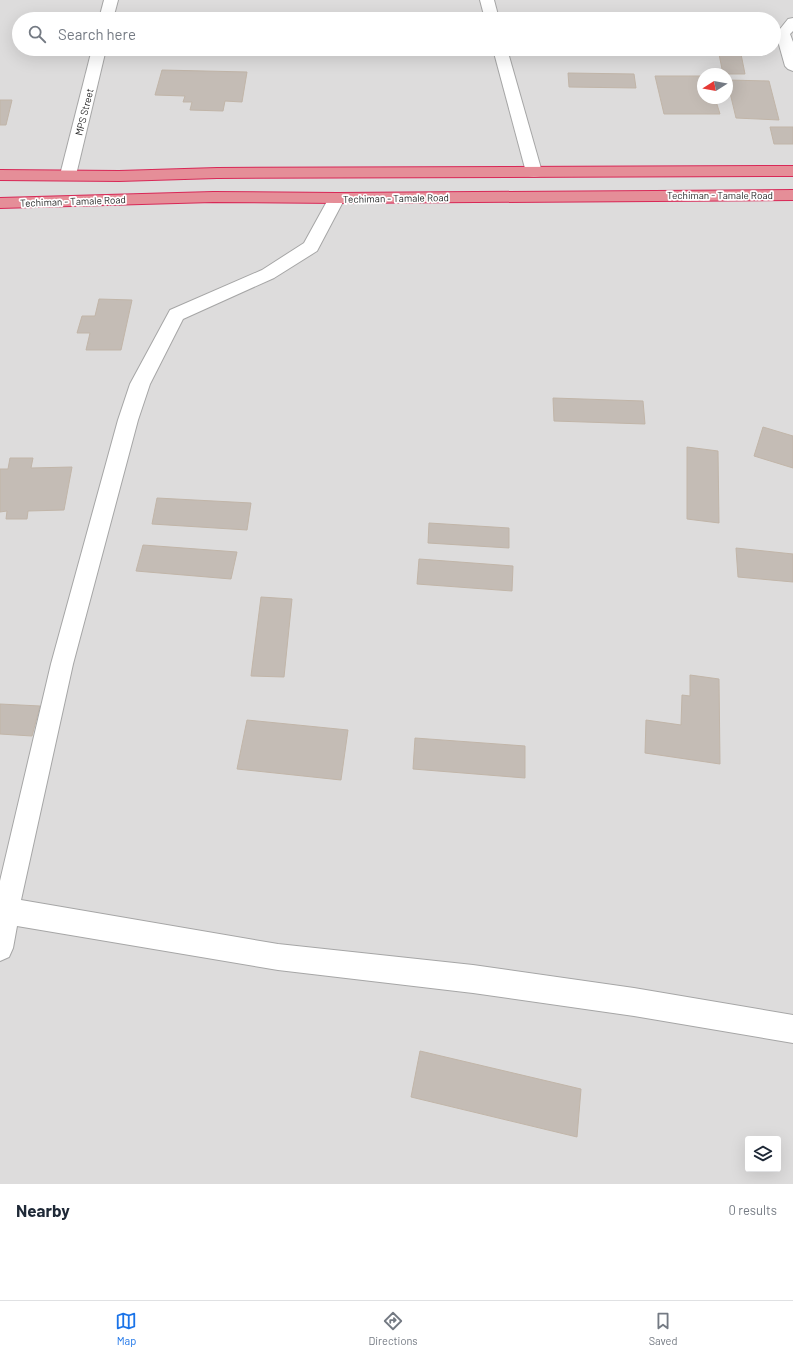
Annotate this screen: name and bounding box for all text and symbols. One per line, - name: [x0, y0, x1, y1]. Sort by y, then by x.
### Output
- search box: [12, 12, 781, 56]
- icon: search: [26, 23, 48, 45]
- text: Search here: [58, 25, 136, 43]
- north arrow: [697, 68, 733, 104]
- street label: MPS Street: [72, 87, 96, 137]
- street label: Techiman - Tamale Road: [667, 189, 773, 201]
- street label: Techiman - Tamale Road: [343, 191, 449, 205]
- street label: Techiman - Tamale Road: [20, 193, 126, 209]
- map controls: [745, 1136, 781, 1172]
- button: layers: [745, 1136, 781, 1172]
- text: Nearby: [16, 1200, 70, 1220]
- text: 0 results: [728, 1202, 777, 1218]
- tab: Map: [115, 1310, 137, 1347]
- tab: Directions: [368, 1310, 418, 1347]
- tab: Saved: [649, 1310, 678, 1347]

